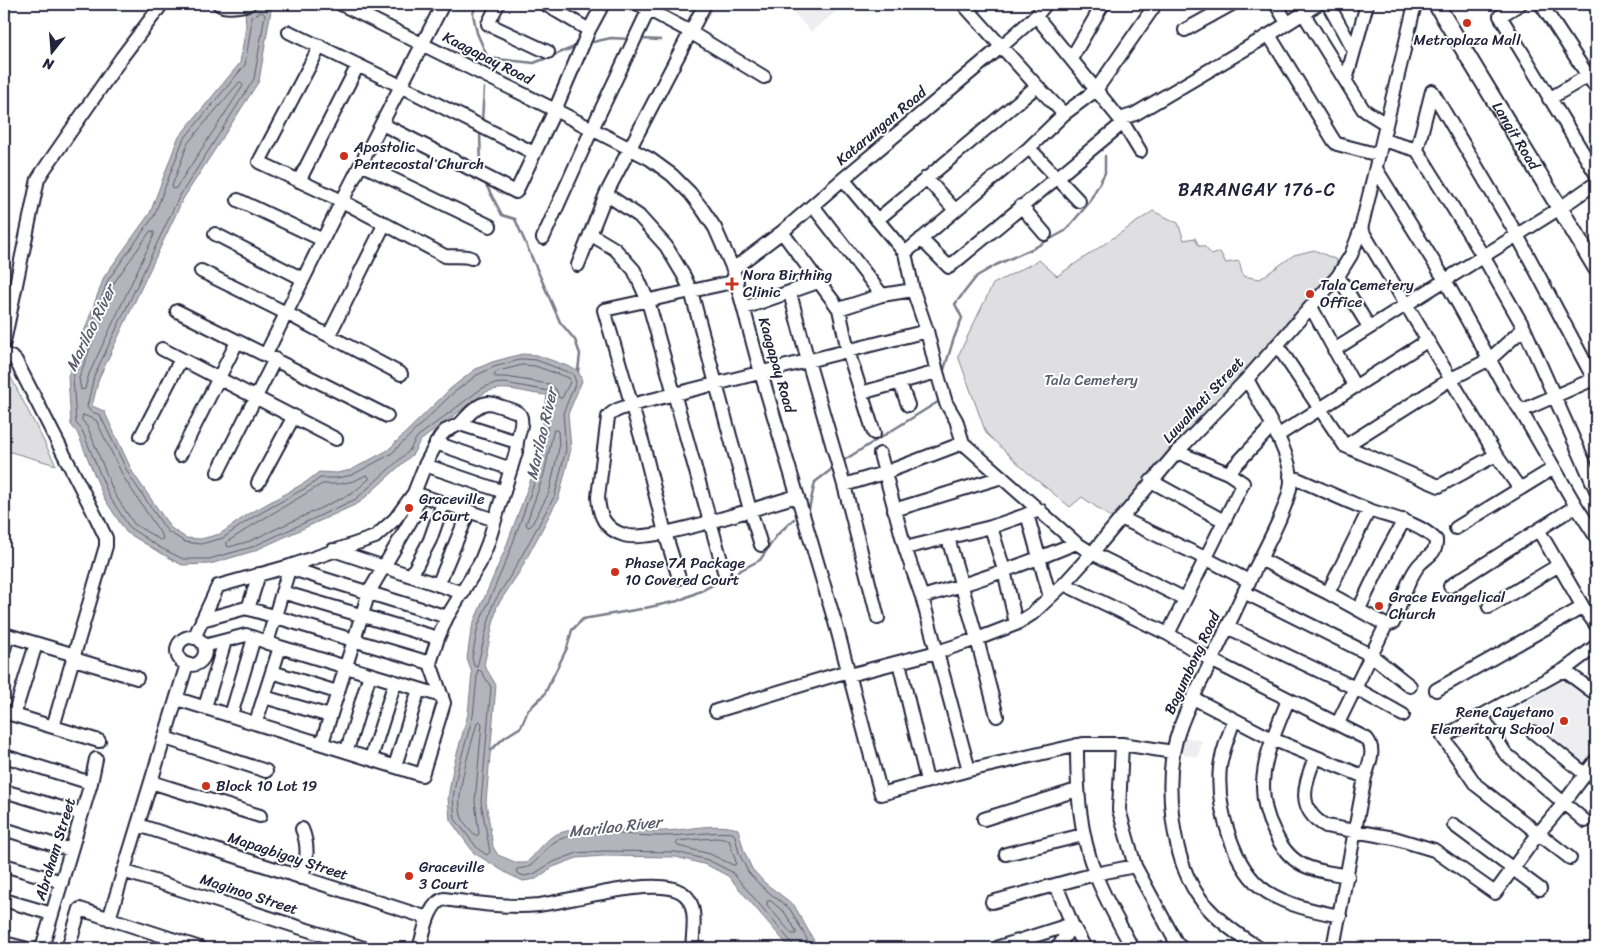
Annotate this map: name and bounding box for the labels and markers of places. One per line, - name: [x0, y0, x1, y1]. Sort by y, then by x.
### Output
- marker: Metroplaza Mall: [1461, 17, 1473, 29]
- place label: Metroplaza Mall: [1414, 27, 1521, 53]
- place label: Apostolic Pentecostal Church: [353, 134, 484, 177]
- marker: Apostolic Pentecostal Church: [338, 150, 350, 162]
- place label: Nora Birthing Clinic: [743, 262, 832, 305]
- place label: Tala Cemetery Office: [1320, 272, 1414, 315]
- marker: Nora Birthing Clinic: [725, 277, 739, 291]
- marker: Tala Cemetery Office: [1304, 288, 1316, 300]
- place label: Graceville 4 Court: [419, 486, 485, 529]
- marker: Graceville 4 Court: [403, 502, 415, 514]
- place label: Phase 7A Package 10 Covered Court: [625, 550, 746, 593]
- marker: Phase 7A Package 10 Covered Court: [609, 566, 621, 578]
- place label: Grace Evangelical Church: [1389, 584, 1506, 627]
- marker: Grace Evangelical Church: [1373, 600, 1385, 612]
- place label: Rene Cayetano Elementary School: [1430, 699, 1555, 742]
- marker: Rene Cayetano Elementary School: [1558, 715, 1570, 727]
- place label: Block 10 Lot 19: [216, 773, 317, 799]
- marker: Block 10 Lot 19: [200, 780, 212, 792]
- place label: Graceville 3 Court: [419, 854, 485, 897]
- marker: Graceville 3 Court: [403, 870, 415, 882]

